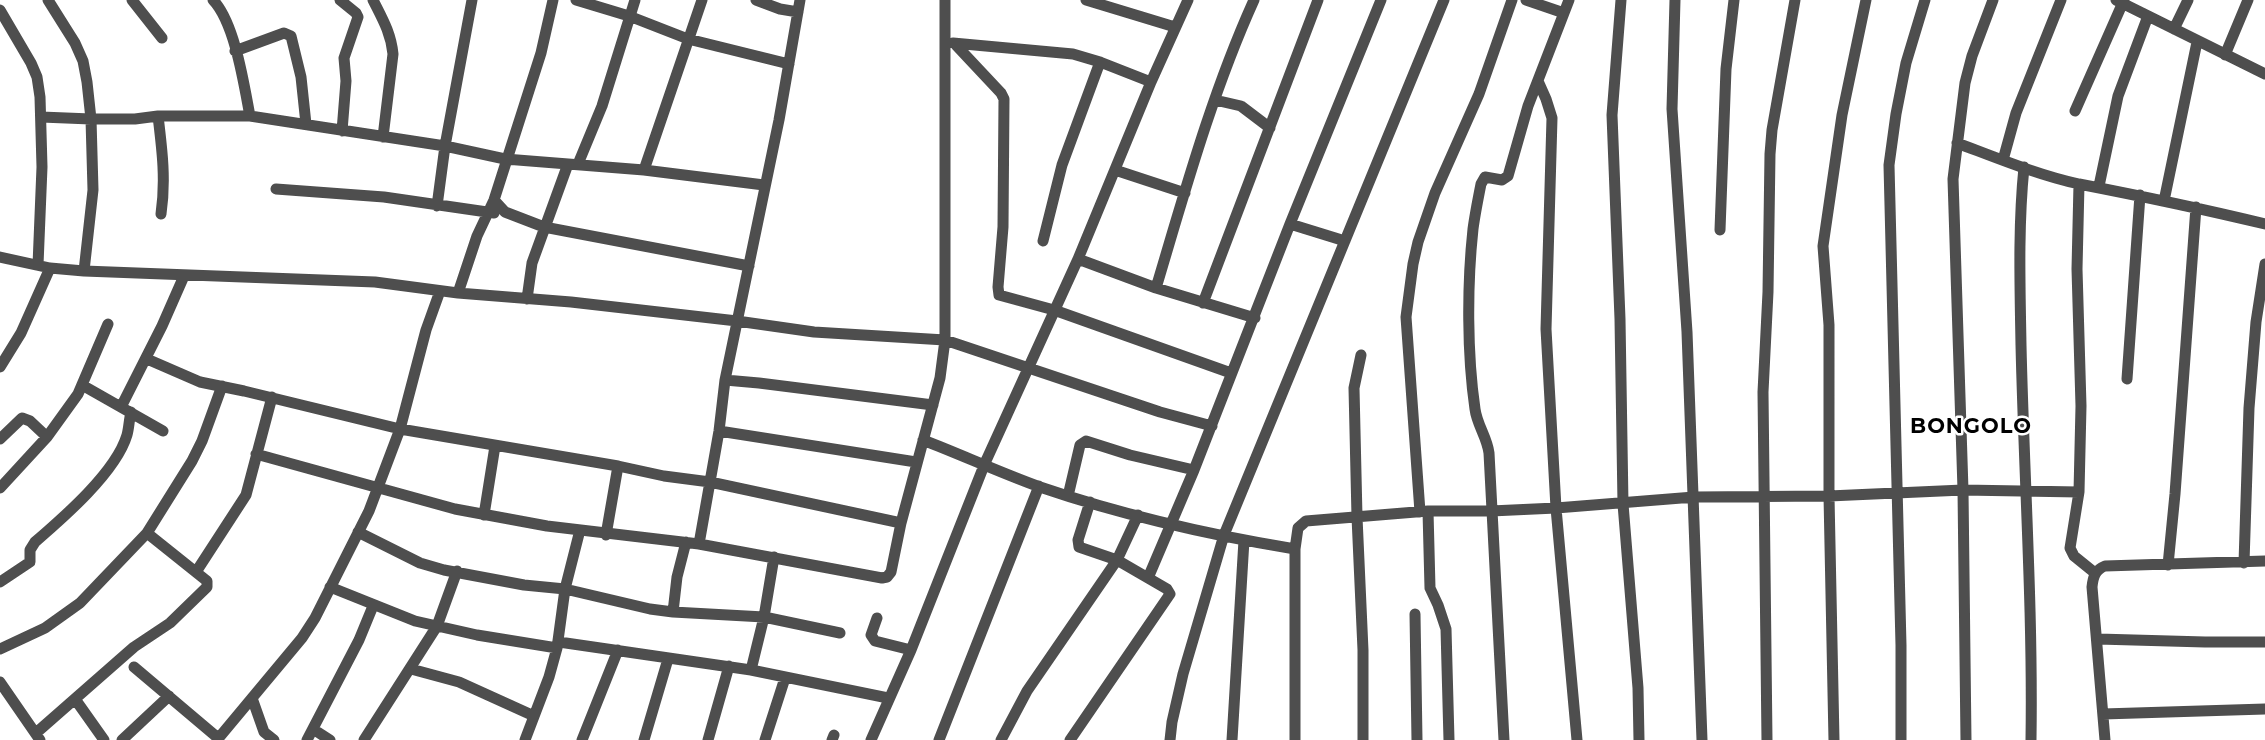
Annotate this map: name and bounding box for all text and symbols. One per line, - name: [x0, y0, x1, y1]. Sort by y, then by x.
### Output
- district label: BONGOLO: [1909, 414, 2033, 440]

